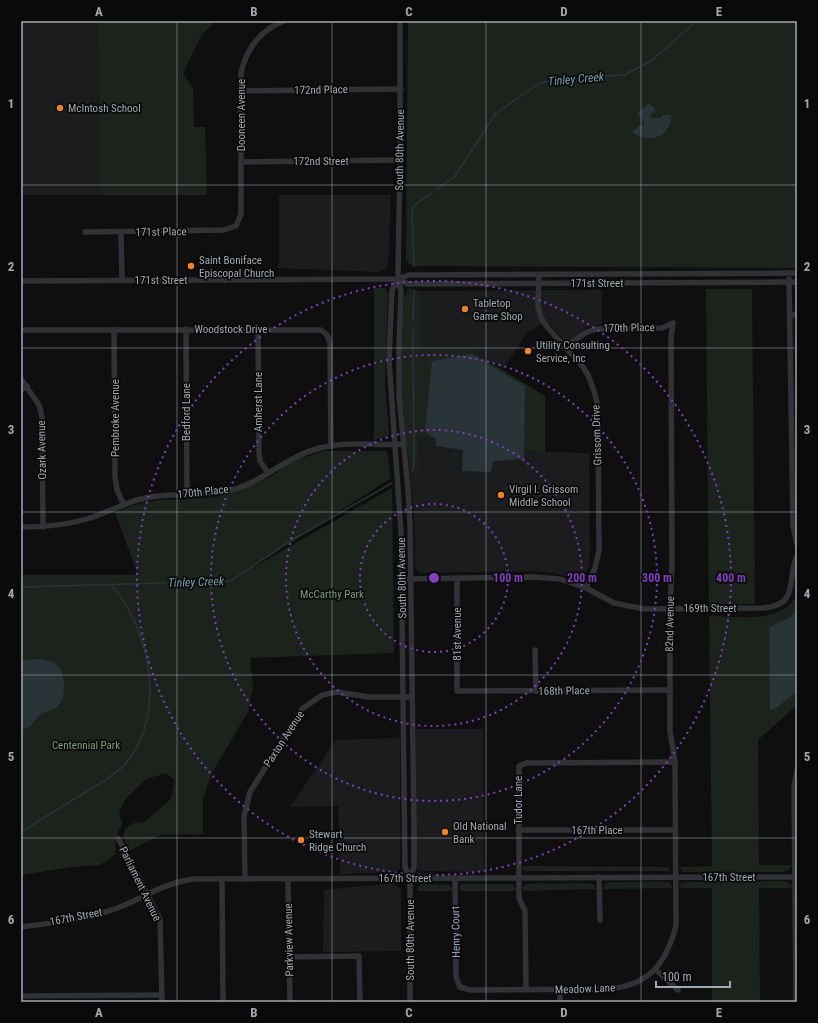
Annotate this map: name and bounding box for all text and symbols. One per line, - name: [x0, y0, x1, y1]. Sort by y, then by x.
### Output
- text: A: [95, 4, 103, 19]
- text: B: [250, 4, 258, 19]
- text: C: [405, 4, 413, 19]
- text: D: [560, 4, 568, 19]
- text: E: [716, 4, 723, 19]
- water label: Tinley Creek: [547, 70, 605, 88]
- street label: Dooneen Avenue: [235, 79, 248, 151]
- street label: 172nd Place: [294, 83, 348, 97]
- text: 1: [8, 96, 14, 111]
- text: 1: [804, 96, 810, 111]
- place label: McIntosh School: [68, 102, 141, 115]
- marker: McIntosh School: [55, 103, 65, 113]
- street label: South 80th Avenue: [393, 109, 407, 191]
- street label: 172nd Street: [293, 155, 349, 168]
- street label: 171st Place: [135, 225, 187, 239]
- place label: Saint Boniface Episcopal Church: [199, 254, 274, 280]
- text: 2: [8, 259, 15, 274]
- text: 2: [804, 259, 811, 274]
- marker: Saint Boniface Episcopal Church: [186, 261, 196, 271]
- street label: 171st Street: [135, 274, 187, 287]
- street label: 171st Street: [571, 277, 623, 290]
- place label: Tabletop Game Shop: [473, 297, 523, 323]
- marker: Tabletop Game Shop: [460, 304, 470, 314]
- street label: 170th Place: [603, 321, 655, 335]
- street label: Woodstock Drive: [195, 323, 267, 336]
- place label: Utility Consulting Service, Inc: [536, 339, 610, 365]
- marker: Utility Consulting Service, Inc: [523, 346, 533, 356]
- street label: Amherst Lane: [252, 372, 265, 432]
- street label: Pembroke Avenue: [109, 379, 122, 457]
- street label: Bedford Lane: [180, 383, 193, 441]
- street label: Grissom Drive: [589, 404, 605, 466]
- street label: Ozark Avenue: [35, 420, 49, 480]
- text: 3: [8, 422, 14, 437]
- text: 3: [804, 422, 810, 437]
- street label: 170th Place: [177, 483, 229, 501]
- place label: Virgil I. Grissom Middle School: [509, 483, 578, 509]
- marker: Virgil I. Grissom Middle School: [496, 490, 506, 500]
- street label: South 80th Avenue: [395, 537, 409, 619]
- centre of rings: [427, 571, 441, 585]
- text: 100 m: [493, 571, 523, 585]
- text: 200 m: [567, 571, 597, 585]
- text: 300 m: [642, 571, 672, 585]
- text: 400 m: [716, 571, 746, 585]
- water label: Tinley Creek: [168, 574, 225, 590]
- text: 4: [8, 586, 15, 601]
- text: 4: [804, 586, 811, 601]
- park label: McCarthy Park: [300, 588, 364, 601]
- street label: 82nd Avenue: [663, 596, 677, 652]
- street label: 169th Street: [683, 602, 737, 615]
- street label: 81st Avenue: [451, 607, 464, 661]
- street label: 168th Place: [538, 684, 590, 698]
- street label: Paxton Avenue: [261, 708, 307, 770]
- park label: Centennial Park: [52, 739, 120, 752]
- text: 5: [8, 749, 15, 764]
- text: 5: [804, 749, 811, 764]
- street label: Tudor Lane: [512, 776, 525, 824]
- place label: Old National Bank: [453, 820, 507, 846]
- street label: 167th Place: [571, 824, 623, 837]
- marker: Old National Bank: [440, 827, 450, 837]
- place label: Stewart Ridge Church: [309, 828, 366, 854]
- marker: Stewart Ridge Church: [296, 835, 306, 845]
- street label: Parliament Avenue: [116, 845, 164, 923]
- street label: 167th Street: [702, 871, 756, 884]
- street label: 167th Street: [378, 872, 432, 885]
- street label: South 80th Avenue: [404, 899, 417, 981]
- street label: Parkview Avenue: [282, 903, 296, 977]
- street label: 167th Street: [49, 906, 103, 928]
- street label: Henry Court: [449, 906, 463, 958]
- text: 6: [8, 912, 15, 927]
- text: 6: [804, 912, 811, 927]
- scale bar: [656, 963, 730, 989]
- text: 100 m: [662, 970, 692, 984]
- street label: Meadow Lane: [555, 981, 615, 997]
- text: A: [95, 1005, 103, 1020]
- text: B: [250, 1005, 258, 1020]
- text: C: [405, 1005, 413, 1020]
- text: D: [560, 1005, 568, 1020]
- text: E: [716, 1005, 723, 1020]

